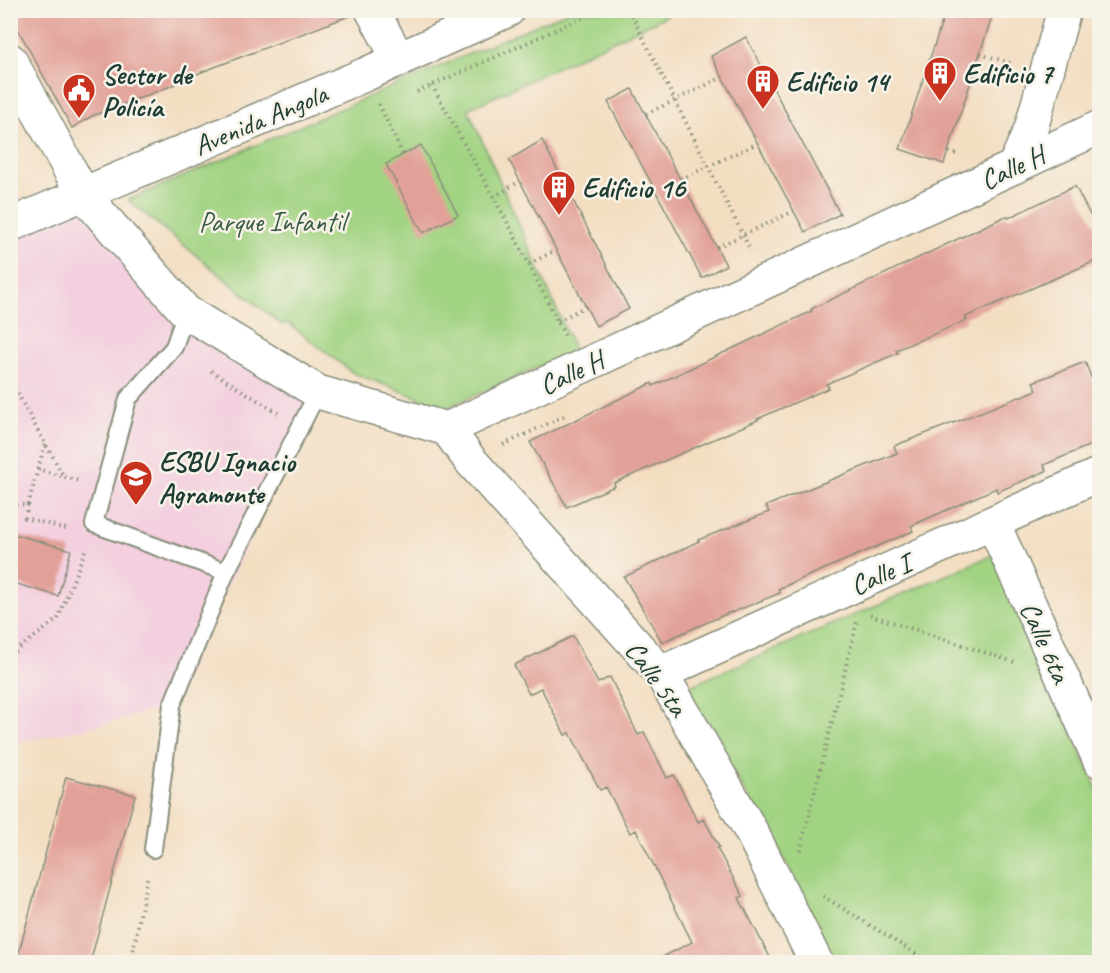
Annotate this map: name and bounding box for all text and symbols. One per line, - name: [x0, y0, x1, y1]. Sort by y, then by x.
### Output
- building icon: Edificio 7: [922, 55, 958, 102]
- place label: Edificio 7: [963, 56, 1055, 91]
- place label: Sector de Policía: [102, 57, 194, 124]
- building icon: Edificio 14: [745, 63, 781, 110]
- place label: Edificio 14: [786, 64, 892, 99]
- public building icon: Sector de Policía: [61, 72, 97, 119]
- street label: Avenida Angola: [188, 75, 334, 163]
- street label: Calle H: [975, 136, 1054, 197]
- building icon: Edificio 16: [541, 169, 577, 216]
- place label: Edificio 16: [582, 170, 687, 205]
- park label: Parque Infantil: [199, 204, 351, 239]
- street label: Calle H: [534, 341, 613, 402]
- place label: ESBU Ignacio Agramonte: [159, 444, 297, 511]
- school or university icon: ESBU Ignacio Agramonte: [118, 459, 154, 506]
- street label: Calle I: [845, 544, 921, 603]
- street label: Calle 6ta: [1012, 596, 1080, 690]
- street label: Calle 5ta: [617, 634, 697, 724]

